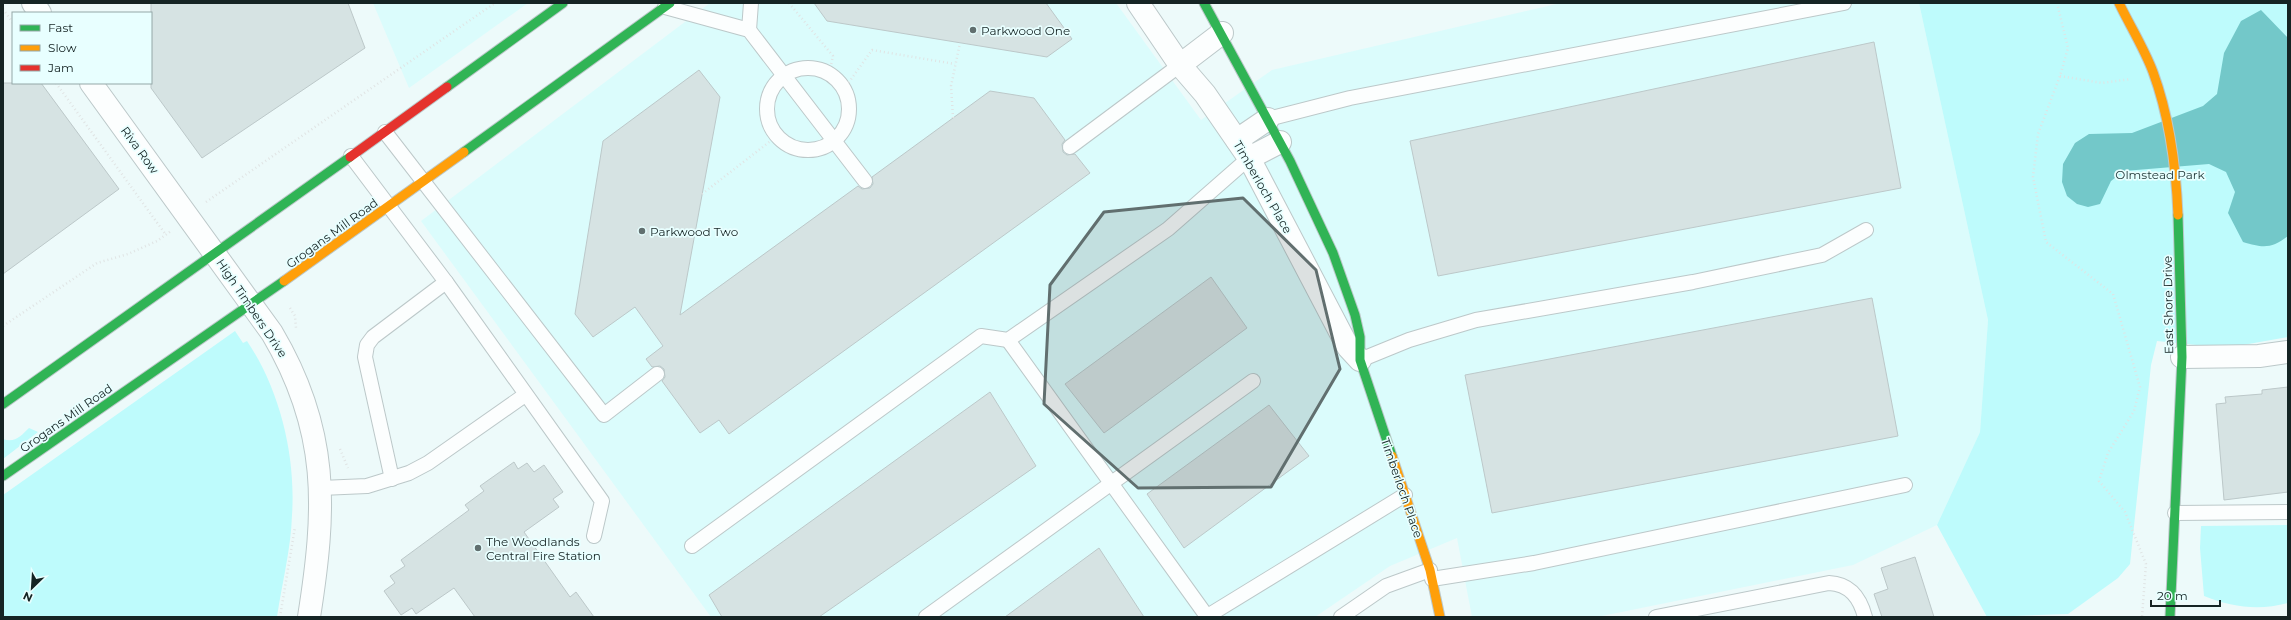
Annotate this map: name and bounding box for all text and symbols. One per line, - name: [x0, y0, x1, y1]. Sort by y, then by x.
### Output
- legend: [12, 12, 152, 84]
- text: Fast: [48, 20, 73, 35]
- place label: Parkwood One: [981, 23, 1070, 38]
- marker: Parkwood One: [968, 25, 978, 35]
- text: Slow: [48, 40, 77, 55]
- text: Jam: [47, 60, 74, 75]
- street label: Riva Row: [118, 123, 162, 177]
- street label: Timberloch Place: [1230, 138, 1296, 236]
- park label: Olmstead Park: [2115, 167, 2206, 182]
- street label: Grogans Mill Road: [283, 195, 381, 271]
- place label: Parkwood Two: [650, 224, 738, 239]
- marker: Parkwood Two: [637, 226, 647, 236]
- street label: High Timbers Drive: [213, 256, 291, 360]
- street label: East Shore Drive: [2160, 256, 2176, 354]
- street label: Grogans Mill Road: [17, 380, 115, 456]
- street label: Timberloch Place: [1378, 436, 1426, 540]
- place label: The Woodlands Central Fire Station: [486, 534, 601, 563]
- marker: The Woodlands Central Fire Station: [473, 543, 483, 553]
- north arrow: [12, 568, 52, 608]
- scale bar: [2151, 582, 2220, 608]
- text: 20 m: [2157, 588, 2188, 603]
- text: N: [21, 589, 35, 605]

